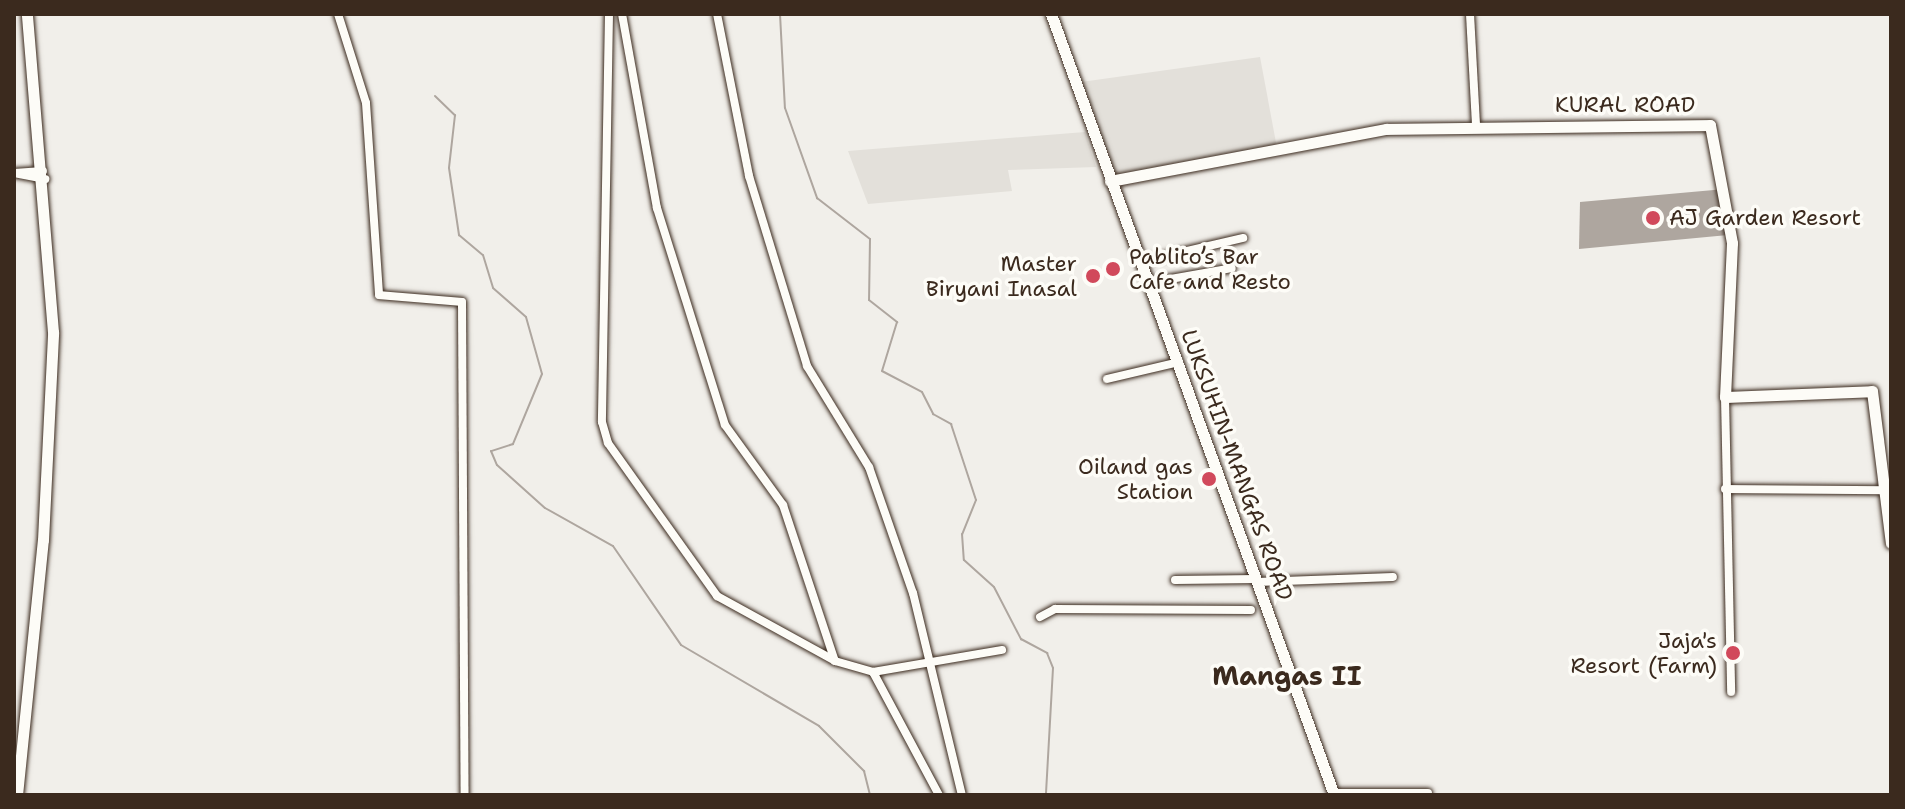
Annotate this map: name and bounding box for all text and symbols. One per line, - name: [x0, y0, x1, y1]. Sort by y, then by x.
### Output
- street label: KURAL ROAD: [1555, 92, 1695, 118]
- place label: AJ Garden Resort: [1669, 205, 1861, 231]
- marker: AJ Garden Resort: [1644, 209, 1662, 227]
- place label: Pablito’s Bar Cafe and Resto: [1129, 243, 1291, 294]
- place label: Master Biryani Inasal: [926, 250, 1077, 302]
- marker: Pablito’s Bar Cafe and Resto: [1104, 260, 1122, 278]
- marker: Master Biryani Inasal: [1084, 267, 1102, 285]
- street label: LUKSUHIN-MANGAS ROAD: [1176, 326, 1298, 604]
- place label: Oiland gas Station: [1078, 453, 1193, 504]
- marker: Oiland gas Station: [1200, 470, 1218, 488]
- place label: Jaja's Resort (Farm): [1570, 627, 1717, 678]
- marker: Jaja's Resort (Farm): [1724, 644, 1742, 662]
- district label: Mangas II: [1212, 660, 1362, 692]

